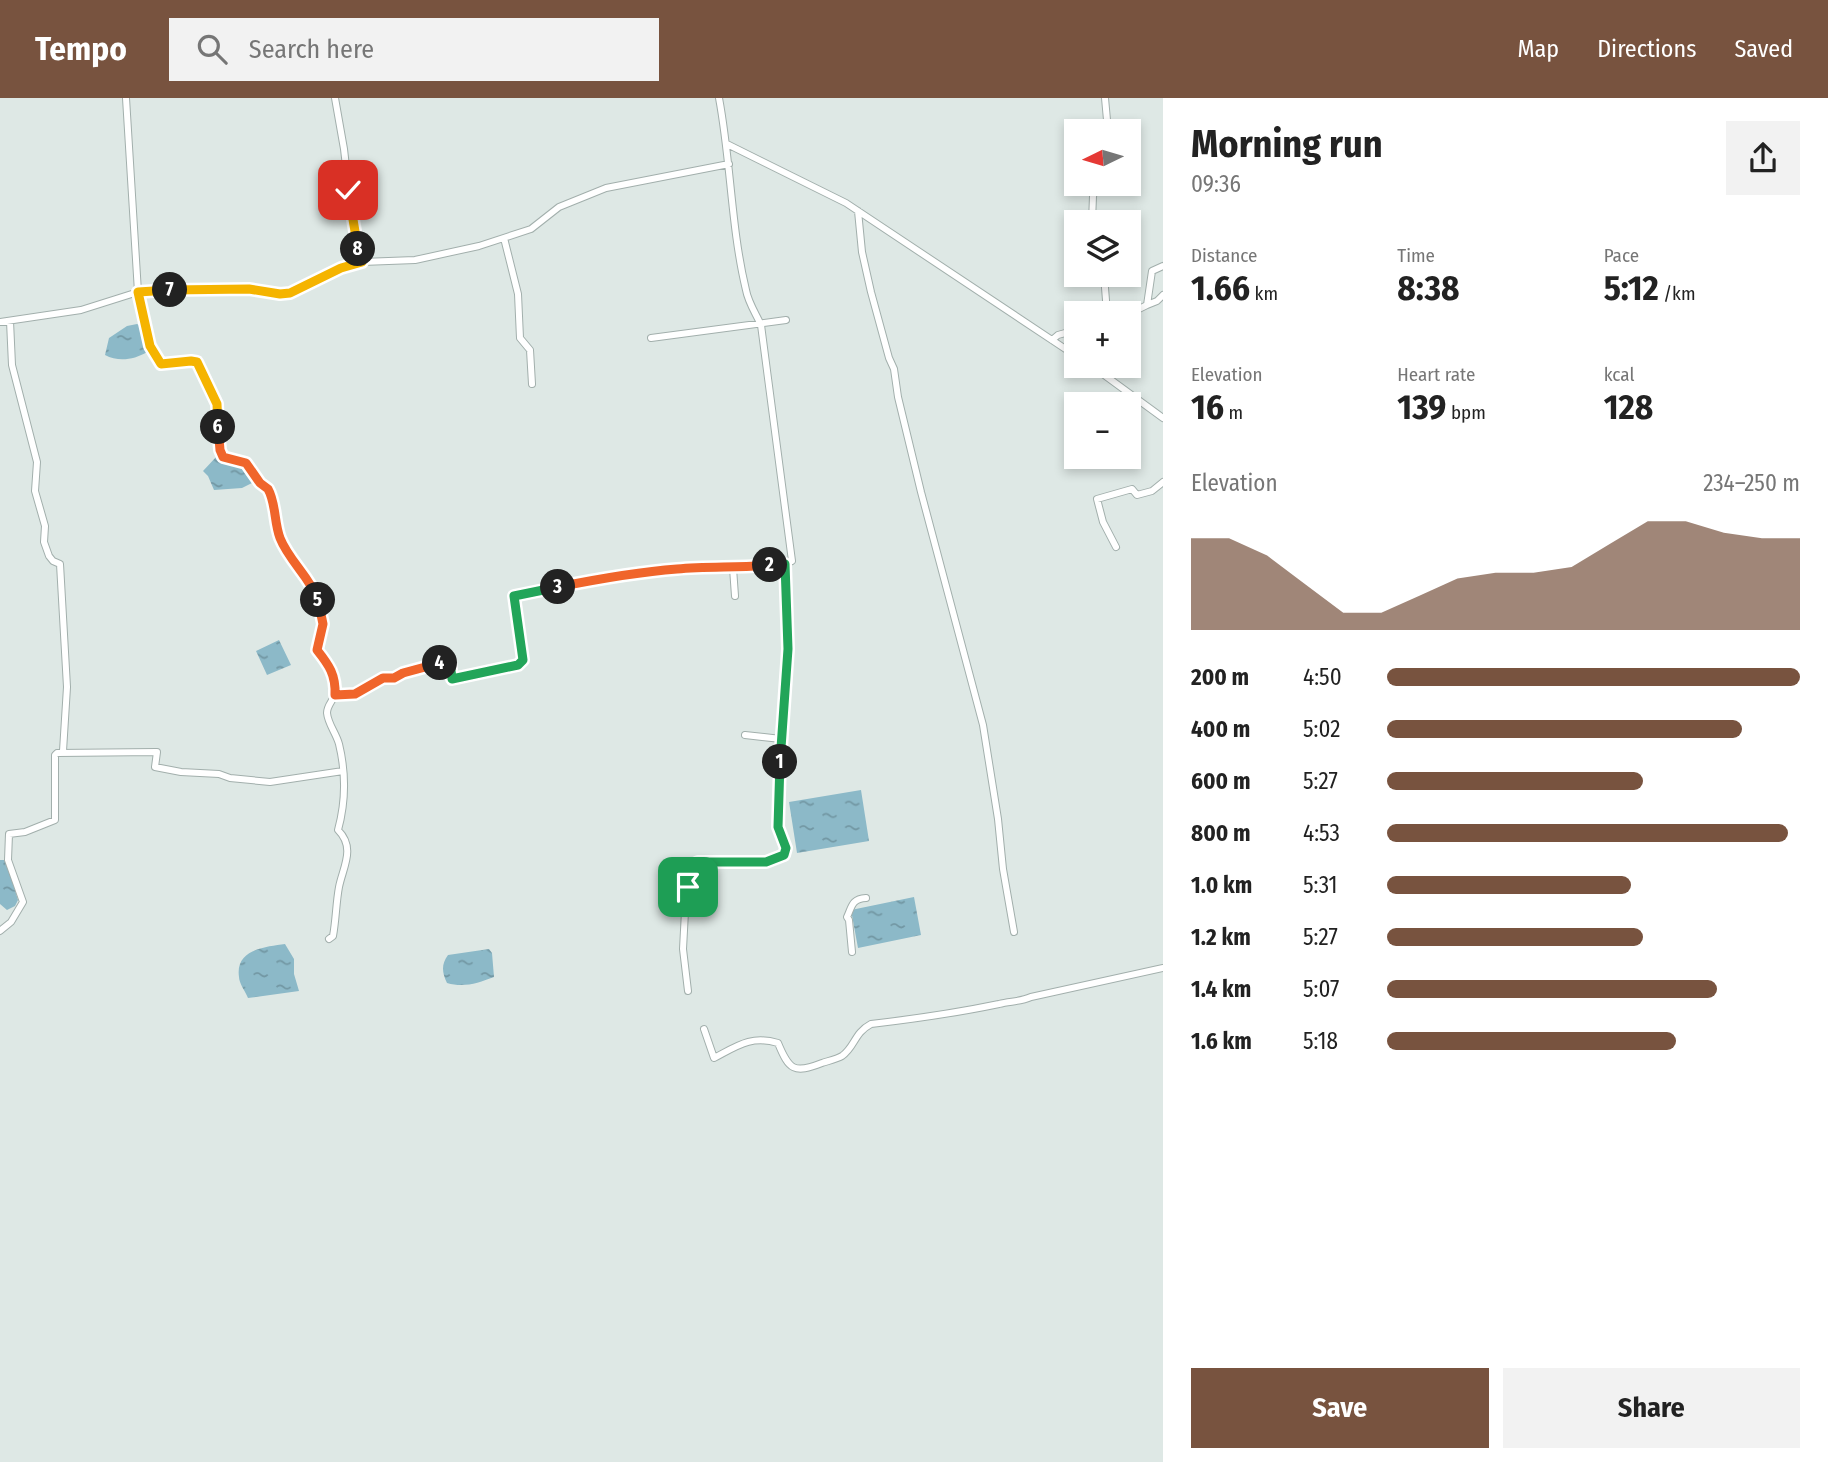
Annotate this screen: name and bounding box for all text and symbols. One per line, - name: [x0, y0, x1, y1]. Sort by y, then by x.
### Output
- search box: [169, 18, 659, 81]
- text: Tempo: [35, 29, 127, 69]
- icon: search: [193, 30, 231, 68]
- text: Search here: [249, 34, 374, 65]
- text: Map: [1518, 35, 1559, 63]
- text: Directions: [1597, 35, 1696, 63]
- text: Saved: [1734, 35, 1793, 63]
- north arrow: [1064, 119, 1141, 196]
- map controls: [1064, 119, 1141, 469]
- text: Morning run: [1191, 121, 1383, 167]
- button: share: [1726, 121, 1800, 195]
- pin: [318, 160, 378, 220]
- text: 09:36: [1191, 170, 1241, 198]
- icon: check: [329, 171, 367, 209]
- button: layers: [1064, 210, 1141, 287]
- pin: 8: [340, 232, 376, 266]
- text: 8: [352, 237, 363, 260]
- text: Distance: [1191, 244, 1258, 267]
- text: Time: [1397, 244, 1435, 267]
- text: Pace: [1604, 244, 1639, 267]
- text: 1.66: [1191, 267, 1250, 309]
- text: 8:38: [1397, 267, 1459, 309]
- text: 5:12: [1604, 267, 1659, 309]
- pin: 7: [152, 272, 188, 308]
- text: 7: [165, 278, 174, 301]
- text: km: [1250, 282, 1278, 305]
- text: /km: [1659, 282, 1696, 305]
- button: +: [1064, 301, 1141, 378]
- text: Elevation: [1191, 363, 1263, 386]
- text: Heart rate: [1397, 363, 1475, 386]
- text: kcal: [1604, 363, 1634, 386]
- text: 16: [1191, 386, 1224, 428]
- text: 139: [1397, 386, 1446, 428]
- text: 128: [1604, 386, 1653, 428]
- button: −: [1064, 392, 1141, 469]
- text: m: [1224, 401, 1243, 424]
- text: bpm: [1446, 401, 1486, 424]
- pin: 6: [200, 410, 235, 444]
- text: 6: [213, 415, 222, 438]
- text: Elevation: [1191, 469, 1278, 497]
- text: 234–250 m: [1703, 469, 1800, 497]
- pin: 2: [752, 547, 788, 582]
- text: 2: [765, 553, 774, 576]
- pin: 3: [540, 570, 576, 604]
- text: 3: [553, 575, 562, 598]
- pin: 5: [300, 582, 336, 618]
- text: 5: [313, 588, 322, 611]
- pin: 4: [422, 646, 458, 680]
- text: 4: [435, 651, 444, 674]
- text: 200 m: [1191, 663, 1249, 691]
- text: 4:50: [1303, 663, 1342, 691]
- text: 400 m: [1191, 715, 1250, 743]
- text: 5:02: [1303, 715, 1340, 743]
- pin: 1: [762, 744, 798, 780]
- text: 1: [775, 750, 784, 773]
- text: 600 m: [1191, 767, 1250, 795]
- text: 5:27: [1303, 767, 1338, 795]
- text: 800 m: [1191, 819, 1251, 847]
- text: 4:53: [1303, 819, 1340, 847]
- pin: [658, 857, 718, 917]
- icon: arrive: [669, 868, 707, 906]
- text: 1.0 km: [1191, 871, 1252, 899]
- text: 5:31: [1303, 871, 1337, 899]
- text: 1.2 km: [1191, 923, 1251, 951]
- text: 5:27: [1303, 923, 1338, 951]
- text: 1.4 km: [1191, 975, 1251, 1003]
- text: 5:07: [1303, 975, 1339, 1003]
- text: 1.6 km: [1191, 1027, 1252, 1055]
- text: 5:18: [1303, 1027, 1338, 1055]
- button: Save: [1191, 1368, 1489, 1448]
- button: Share: [1503, 1368, 1800, 1448]

